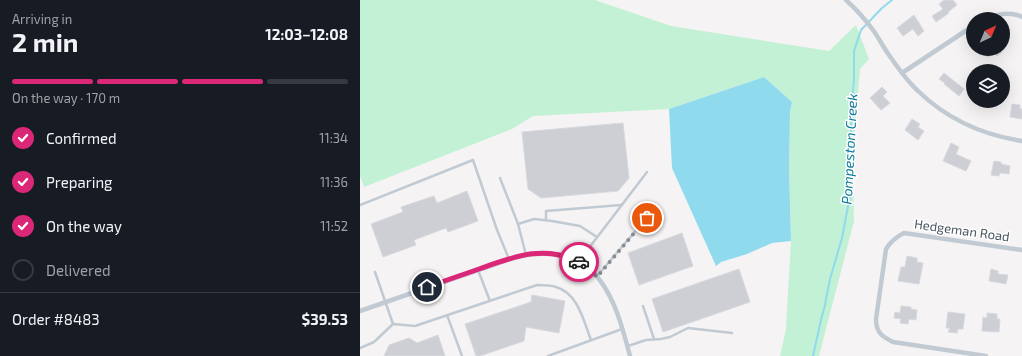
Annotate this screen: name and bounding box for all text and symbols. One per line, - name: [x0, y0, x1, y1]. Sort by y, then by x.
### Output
- text: Arriving in: [12, 11, 72, 27]
- north arrow: [966, 12, 1010, 56]
- map controls: [966, 12, 1010, 108]
- text: 12:03–12:08: [265, 25, 348, 43]
- text: 2 min: [12, 26, 78, 57]
- button: layers: [966, 64, 1010, 108]
- text: On the way · 170 m: [12, 90, 120, 106]
- water label: Pompeston Creek: [838, 93, 860, 205]
- icon: check: [12, 127, 34, 149]
- text: Confirmed: [46, 129, 117, 147]
- text: 11:34: [319, 130, 348, 146]
- icon: check: [12, 171, 34, 193]
- text: Preparing: [46, 173, 112, 191]
- text: 11:36: [320, 174, 348, 190]
- pin: [630, 201, 664, 235]
- icon: bag: [636, 207, 658, 229]
- icon: check: [12, 215, 34, 237]
- street label: Hedgeman Road: [913, 215, 1011, 245]
- text: On the way: [46, 217, 122, 235]
- text: 11:52: [320, 218, 348, 234]
- courier: [559, 242, 599, 282]
- icon: car: [568, 251, 590, 273]
- text: Delivered: [46, 261, 111, 279]
- pin: [410, 270, 444, 304]
- icon: home: [416, 276, 438, 298]
- text: Order #8483: [12, 310, 100, 328]
- text: $39.53: [301, 310, 348, 328]

